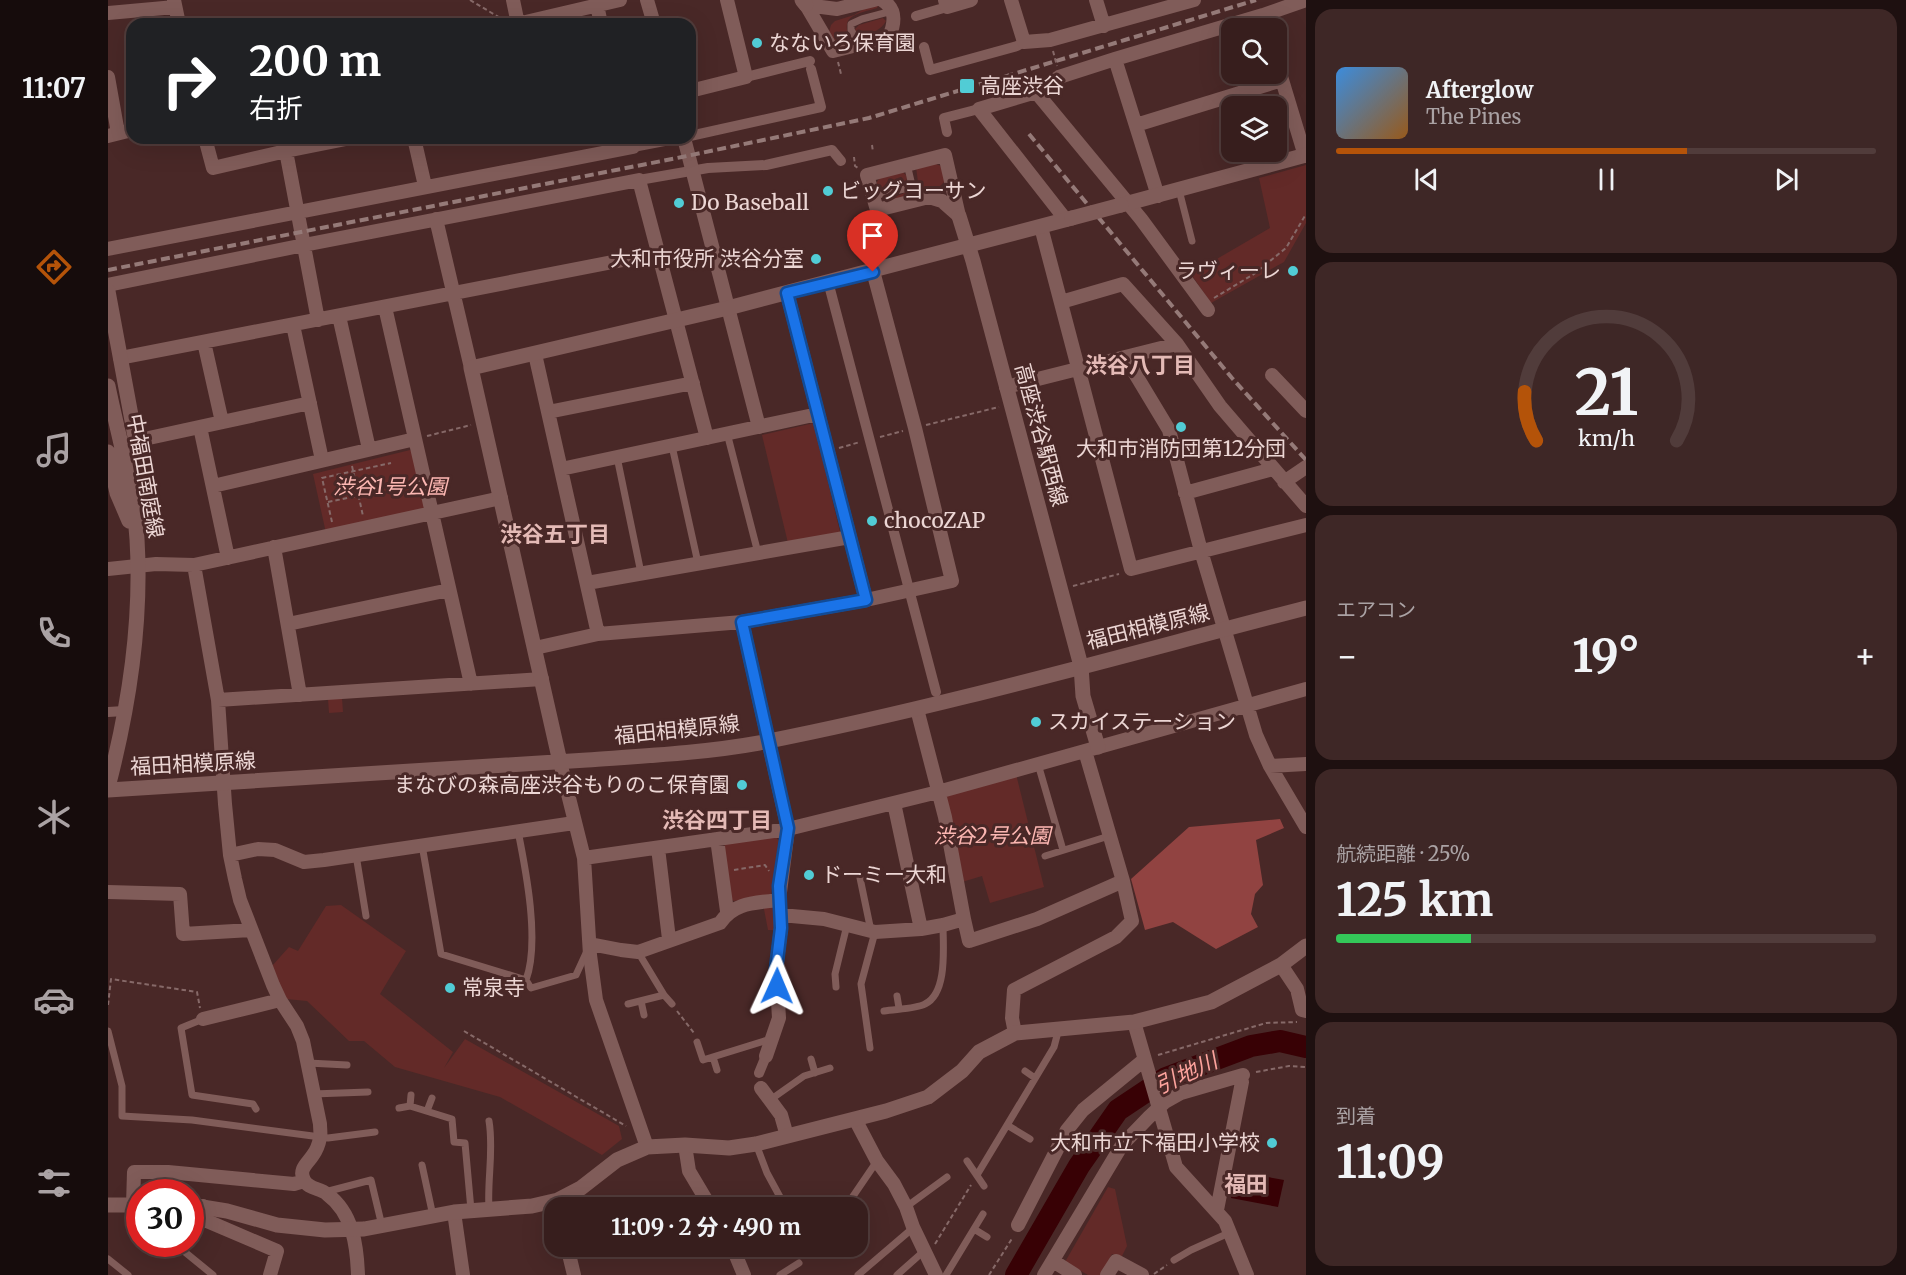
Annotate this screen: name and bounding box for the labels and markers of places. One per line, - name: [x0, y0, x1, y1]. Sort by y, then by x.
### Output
- place label: なないろ保育園: [769, 29, 916, 56]
- marker: なないろ保育園: [750, 36, 764, 50]
- place label: 高座渋谷: [980, 72, 1064, 99]
- marker: 高座渋谷: [958, 77, 976, 95]
- place label: ビッグヨーサン: [840, 177, 987, 204]
- marker: ビッグヨーサン: [821, 184, 835, 198]
- place label: Do Baseball: [691, 189, 809, 216]
- marker: Do Baseball: [672, 196, 686, 210]
- pin: [847, 210, 898, 272]
- place label: 大和市役所 渋谷分室: [610, 245, 804, 272]
- marker: 大和市役所 渋谷分室: [809, 252, 823, 266]
- place label: ラヴィーレ: [1176, 257, 1281, 284]
- marker: ラヴィーレ: [1286, 264, 1300, 278]
- marker: 大和市消防団第12分団: [1174, 420, 1188, 434]
- place label: 大和市消防団第12分団: [1076, 435, 1286, 462]
- place label: chocoZAP: [884, 507, 985, 534]
- marker: chocoZAP: [865, 514, 879, 528]
- place label: スカイステーション: [1048, 708, 1236, 735]
- marker: スカイステーション: [1029, 715, 1043, 729]
- place label: まなびの森高座渋谷もりのこ保育園: [394, 771, 730, 798]
- marker: まなびの森高座渋谷もりのこ保育園: [735, 778, 749, 792]
- place label: ドーミー大和: [821, 861, 947, 888]
- marker: ドーミー大和: [802, 868, 816, 882]
- place label: 常泉寺: [462, 974, 525, 1001]
- marker: 常泉寺: [443, 981, 457, 995]
- place label: 大和市立下福田小学校: [1050, 1129, 1260, 1156]
- marker: 大和市立下福田小学校: [1265, 1136, 1279, 1150]

